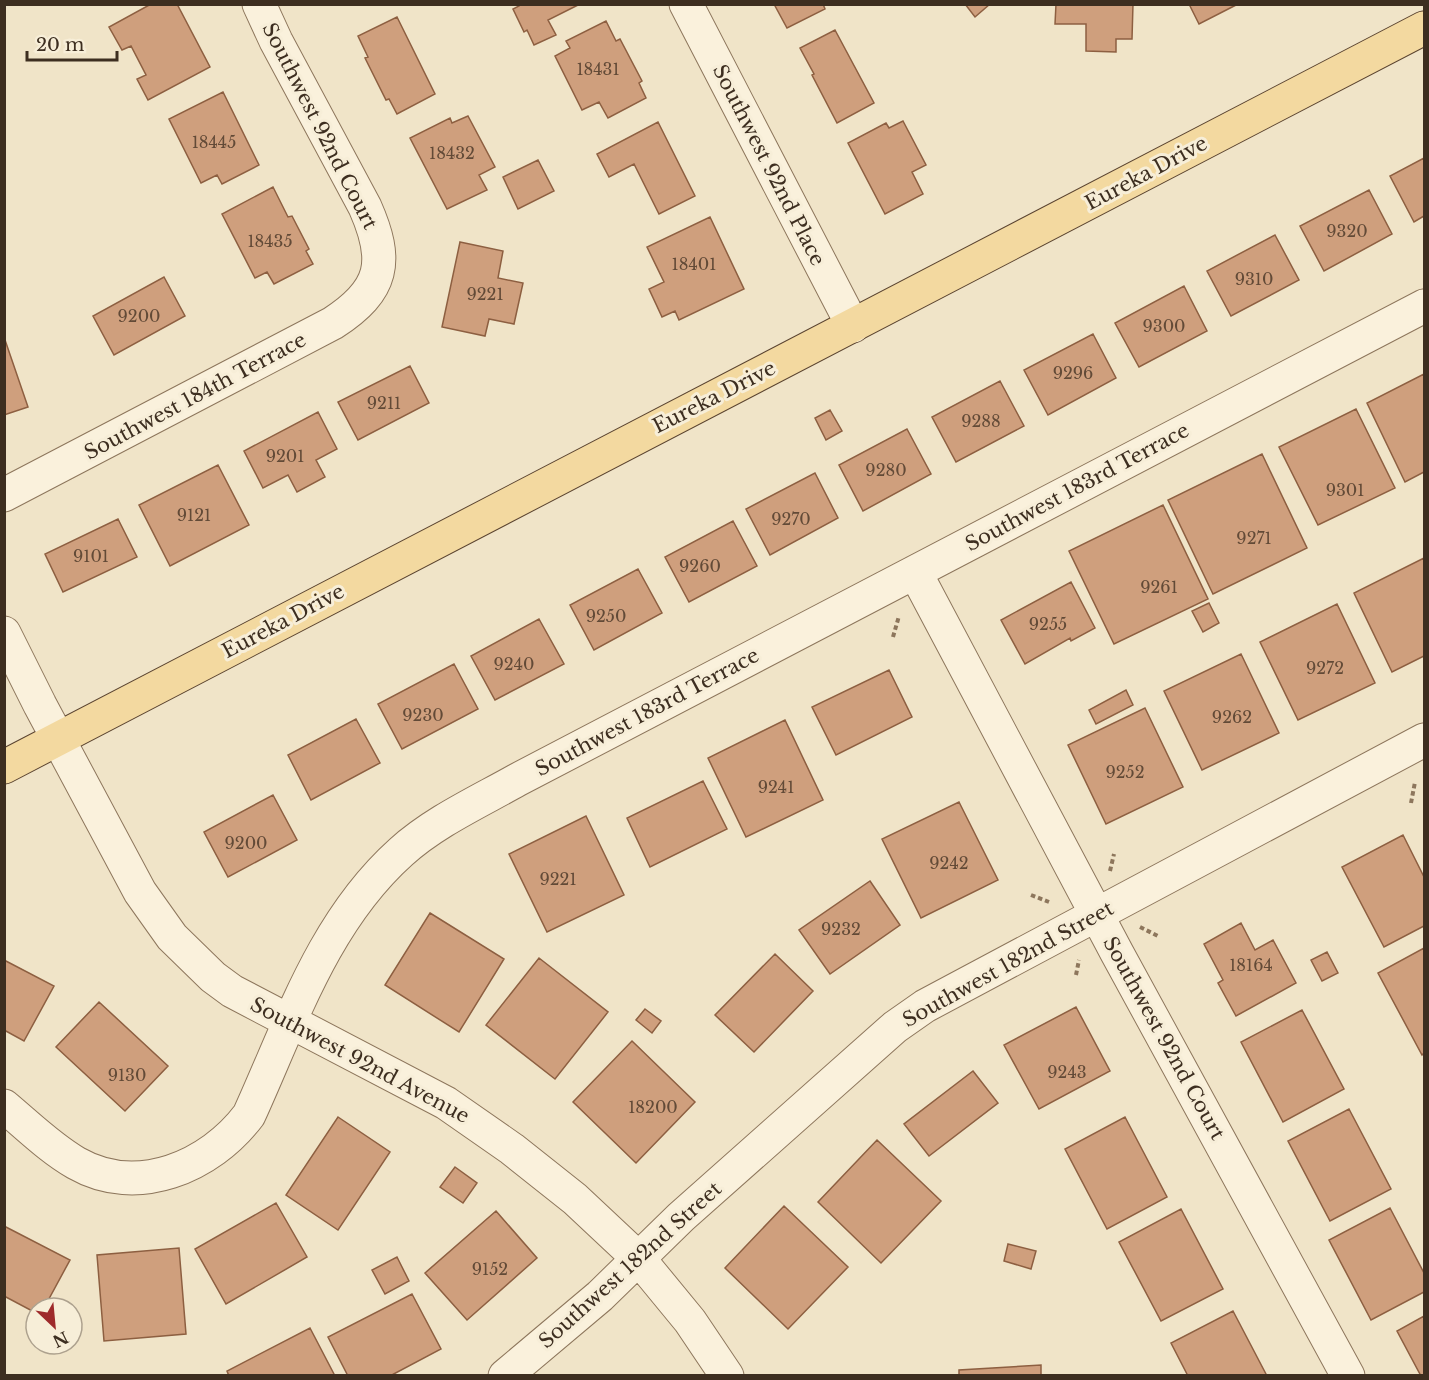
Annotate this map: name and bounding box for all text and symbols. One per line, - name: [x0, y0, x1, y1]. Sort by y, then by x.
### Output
- street label: Southwest 92nd Court: [257, 19, 383, 234]
- scale bar: [27, 24, 117, 62]
- text: 20 m: [36, 34, 84, 56]
- house number: 18431: [576, 59, 620, 79]
- street label: Southwest 92nd Place: [708, 60, 830, 270]
- street label: Eureka Drive: [1081, 131, 1211, 215]
- house number: 18445: [192, 132, 236, 152]
- house number: 18432: [429, 143, 475, 163]
- house number: 9320: [1326, 221, 1368, 241]
- house number: 18435: [247, 231, 293, 251]
- house number: 18401: [672, 254, 716, 274]
- house number: 9310: [1235, 269, 1273, 289]
- house number: 9221: [466, 284, 504, 304]
- house number: 9200: [118, 306, 161, 326]
- house number: 9300: [1143, 316, 1186, 336]
- street label: Southwest 184th Terrace: [80, 327, 310, 465]
- street label: Eureka Drive: [649, 356, 779, 438]
- house number: 9296: [1053, 363, 1093, 383]
- house number: 9211: [367, 393, 401, 413]
- house number: 9288: [961, 411, 1001, 431]
- street label: Southwest 183rd Terrace: [961, 418, 1193, 556]
- house number: 9201: [266, 446, 304, 466]
- house number: 9280: [865, 460, 907, 480]
- house number: 9301: [1326, 480, 1364, 500]
- house number: 9121: [177, 505, 211, 525]
- house number: 9270: [771, 509, 811, 529]
- house number: 9271: [1236, 528, 1272, 548]
- house number: 9101: [73, 546, 109, 566]
- house number: 9260: [679, 556, 721, 576]
- house number: 9261: [1140, 577, 1178, 597]
- street label: Eureka Drive: [218, 579, 348, 663]
- house number: 9250: [586, 606, 626, 626]
- house number: 9255: [1029, 614, 1067, 634]
- street label: Southwest 183rd Terrace: [531, 643, 763, 781]
- house number: 9240: [494, 654, 534, 674]
- house number: 9272: [1306, 658, 1344, 678]
- house number: 9230: [402, 705, 444, 725]
- house number: 9262: [1212, 707, 1252, 727]
- house number: 9252: [1105, 762, 1145, 782]
- house number: 9241: [758, 777, 794, 797]
- house number: 9200: [225, 833, 268, 853]
- house number: 9242: [929, 853, 969, 873]
- house number: 9221: [539, 869, 577, 889]
- street label: Southwest 182nd Street: [898, 896, 1118, 1032]
- house number: 9232: [821, 919, 861, 939]
- street label: Southwest 92nd Court: [1098, 932, 1230, 1144]
- house number: 18164: [1229, 955, 1273, 975]
- street label: Southwest 92nd Avenue: [246, 992, 474, 1128]
- house number: 9243: [1047, 1062, 1087, 1082]
- house number: 9130: [108, 1065, 146, 1085]
- house number: 18200: [628, 1097, 678, 1117]
- street label: Southwest 182nd Street: [534, 1176, 727, 1353]
- house number: 9152: [472, 1259, 508, 1279]
- north arrow: [24, 1296, 84, 1356]
- text: N: [49, 1327, 72, 1352]

